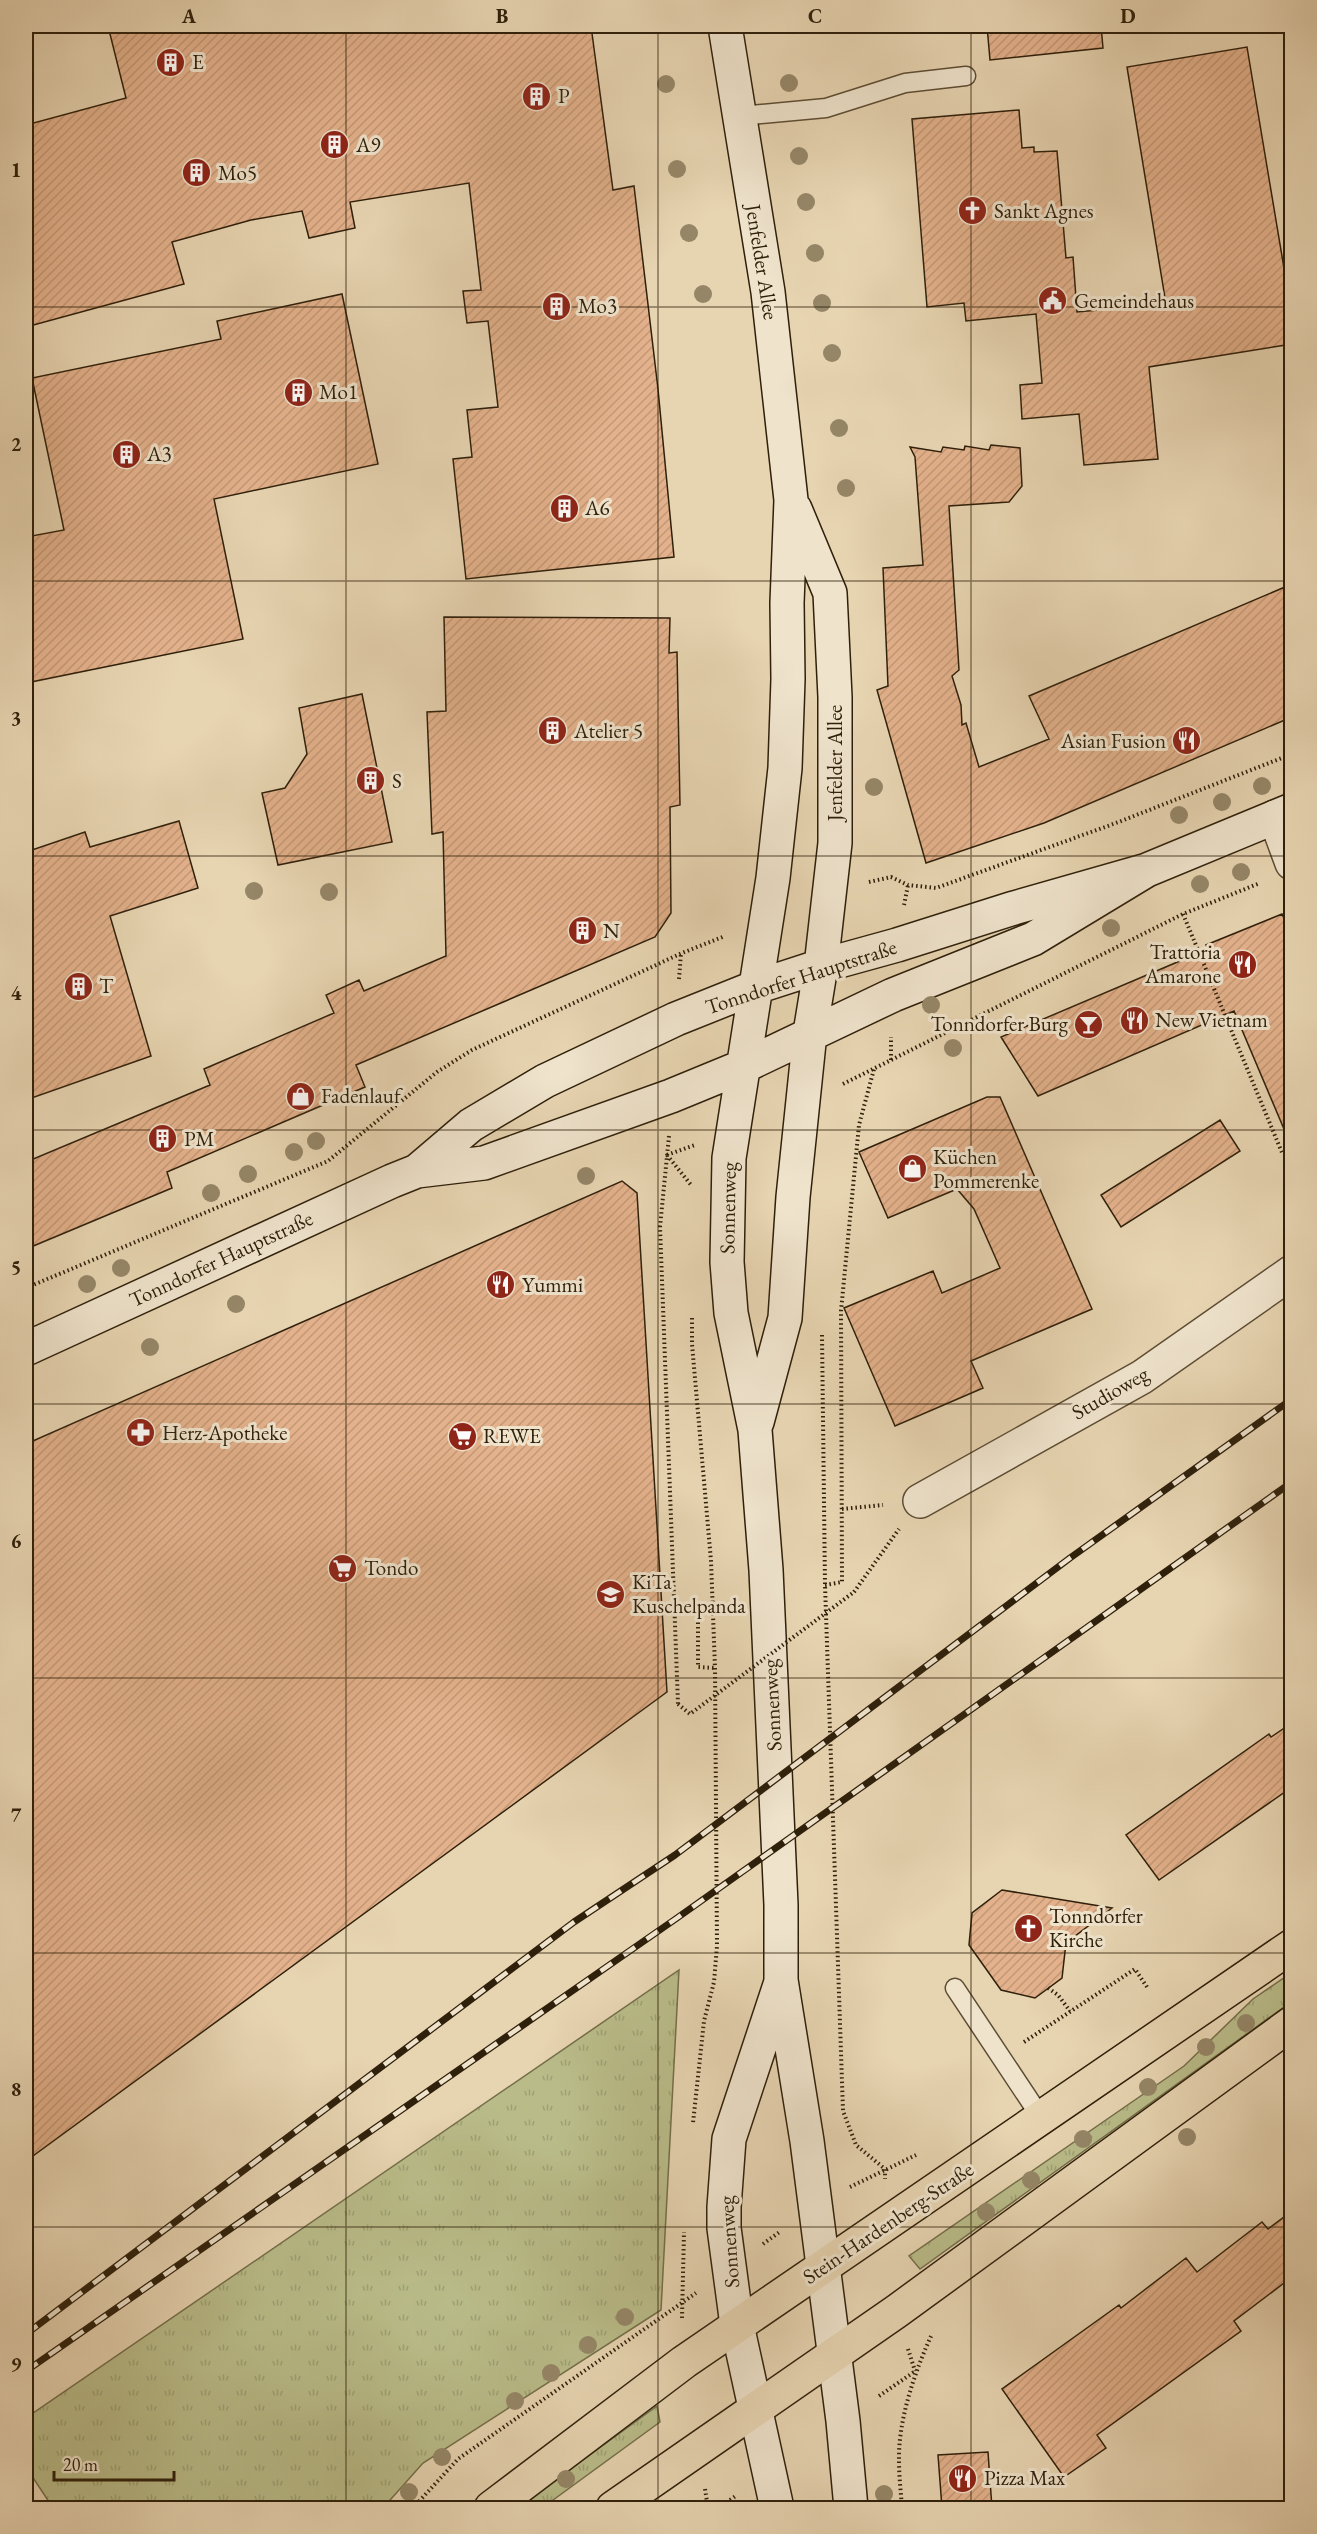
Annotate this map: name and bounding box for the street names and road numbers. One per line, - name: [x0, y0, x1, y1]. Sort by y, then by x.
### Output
- street label: Jenfelder Allee: [740, 200, 785, 322]
- street label: Jenfelder Allee: [821, 705, 848, 823]
- street label: Tonndorfer Hauptstraße: [702, 933, 900, 1020]
- street label: Sonnenweg: [713, 1161, 742, 1254]
- street label: Tonndorfer Hauptstraße: [125, 1204, 317, 1313]
- street label: Studioweg: [1066, 1359, 1154, 1425]
- street label: Sonnenweg: [756, 1657, 787, 1752]
- street label: Stein-Hardenberg-Straße: [797, 2155, 978, 2290]
- street label: Sonnenweg: [712, 2194, 745, 2289]

